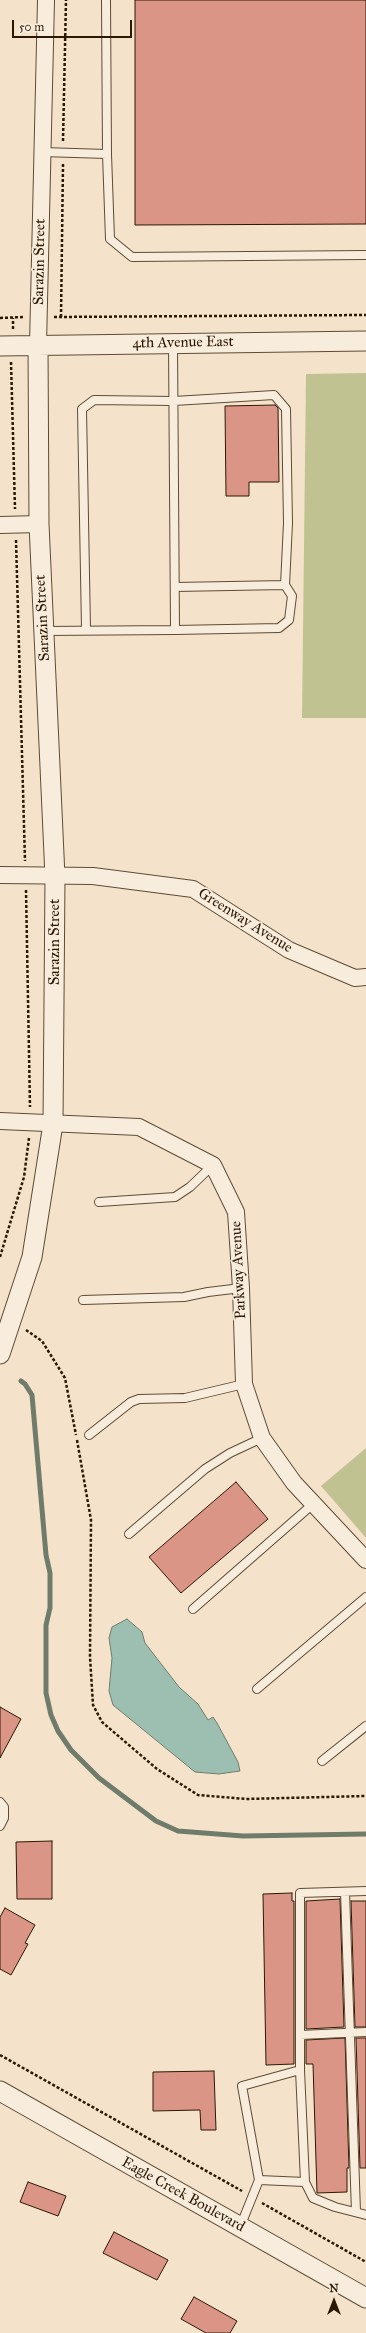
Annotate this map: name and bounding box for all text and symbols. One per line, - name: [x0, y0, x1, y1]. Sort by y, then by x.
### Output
- scale bar: [14, 12, 134, 38]
- text: 50 m: [19, 20, 44, 34]
- street label: Sarazin Street: [30, 219, 50, 305]
- street label: 4th Avenue East: [132, 333, 234, 353]
- street label: Sarazin Street: [32, 574, 54, 662]
- street label: Greenway Avenue: [194, 885, 296, 957]
- street label: Sarazin Street: [46, 899, 64, 985]
- street label: Parkway Avenue: [227, 1220, 251, 1320]
- street label: Eagle Creek Boulevard: [118, 2154, 248, 2236]
- north arrow: [314, 2281, 354, 2321]
- text: N: [329, 2282, 339, 2295]

